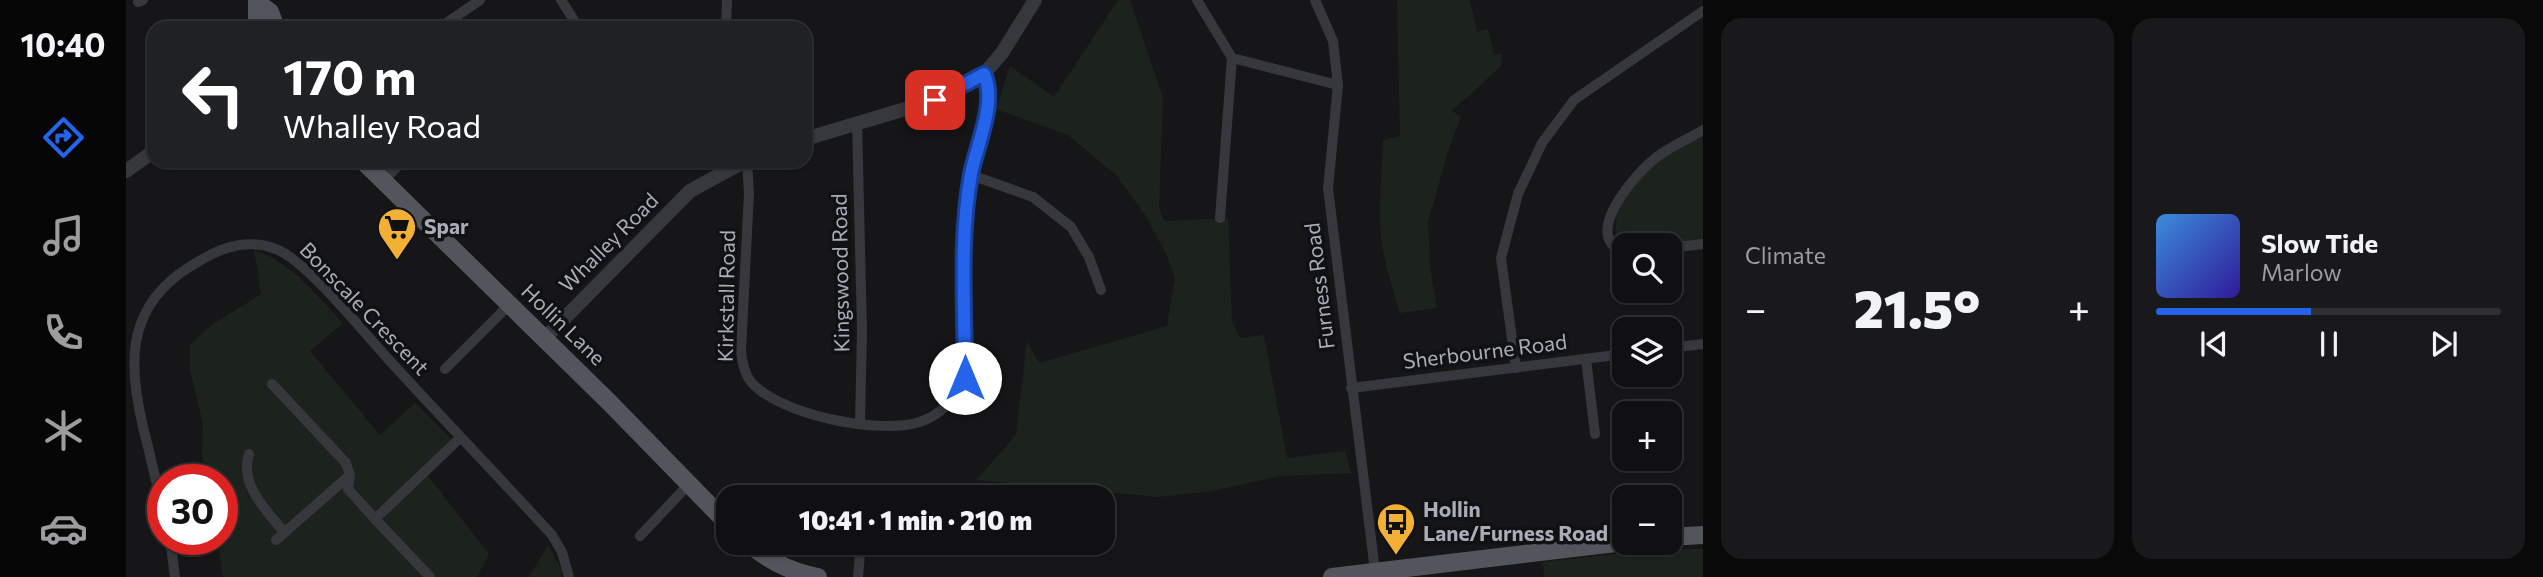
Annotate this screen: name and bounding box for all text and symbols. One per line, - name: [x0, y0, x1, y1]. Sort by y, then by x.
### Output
- text: 10:40: [20, 24, 106, 64]
- text: 170 m: [283, 45, 416, 105]
- icon: left: [168, 49, 259, 140]
- pin: [905, 70, 965, 130]
- icon: arrive: [916, 81, 954, 119]
- text: Whalley Road: [283, 105, 481, 145]
- icon: directions: [39, 113, 88, 162]
- street label: Whalley Road: [553, 187, 663, 297]
- street label: Kingswood Road: [826, 193, 853, 353]
- supermarket icon: Spar: [376, 206, 418, 261]
- icon: music: [39, 211, 88, 260]
- place label: Spar: [424, 213, 469, 238]
- street label: Furness Road: [1298, 222, 1339, 351]
- text: Slow Tide: [2261, 227, 2378, 258]
- street label: Kirkstall Road: [712, 230, 739, 362]
- map controls: [1612, 233, 1682, 555]
- button: search: [1612, 233, 1682, 303]
- street label: Bonscale Crescent: [295, 236, 435, 379]
- text: Climate: [1745, 241, 1826, 269]
- text: Marlow: [2261, 258, 2342, 286]
- text: 21.5°: [1854, 275, 1980, 339]
- street label: Hollin Lane: [517, 278, 611, 370]
- text: −: [1745, 284, 1767, 331]
- text: +: [2068, 284, 2090, 331]
- icon: phone: [39, 308, 88, 357]
- button: layers: [1612, 317, 1682, 387]
- icon: previous: [2195, 325, 2233, 363]
- icon: pause: [2310, 325, 2348, 363]
- icon: next: [2425, 325, 2463, 363]
- street label: Sherbourne Road: [1401, 328, 1568, 373]
- position arrow: [928, 341, 1002, 415]
- button: +: [1612, 401, 1682, 471]
- icon: climate: [39, 406, 88, 455]
- speed limit sign: 30: [147, 464, 238, 555]
- button: −: [1612, 485, 1682, 555]
- place label: Hollin Lane/Furness Road: [1423, 496, 1608, 545]
- bus stop icon: Hollin Lane/Furness Road: [1375, 501, 1417, 556]
- icon: car: [39, 504, 88, 553]
- text: 10:41 · 1 min · 210 m: [799, 504, 1032, 535]

